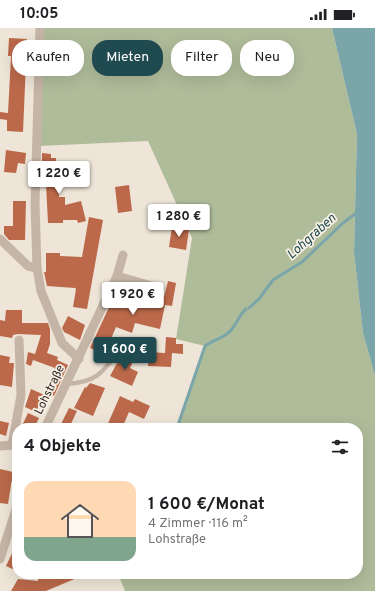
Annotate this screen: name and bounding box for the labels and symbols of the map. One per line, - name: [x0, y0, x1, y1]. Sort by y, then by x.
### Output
- pin: 1 220 €: [22, 161, 96, 195]
- pin: 1 280 €: [142, 204, 216, 238]
- water label: Lohgraben: [284, 211, 340, 263]
- pin: 1 920 €: [96, 282, 170, 316]
- pin: 1 600 €: [88, 337, 162, 371]
- street label: Lohstraße: [31, 362, 69, 418]

